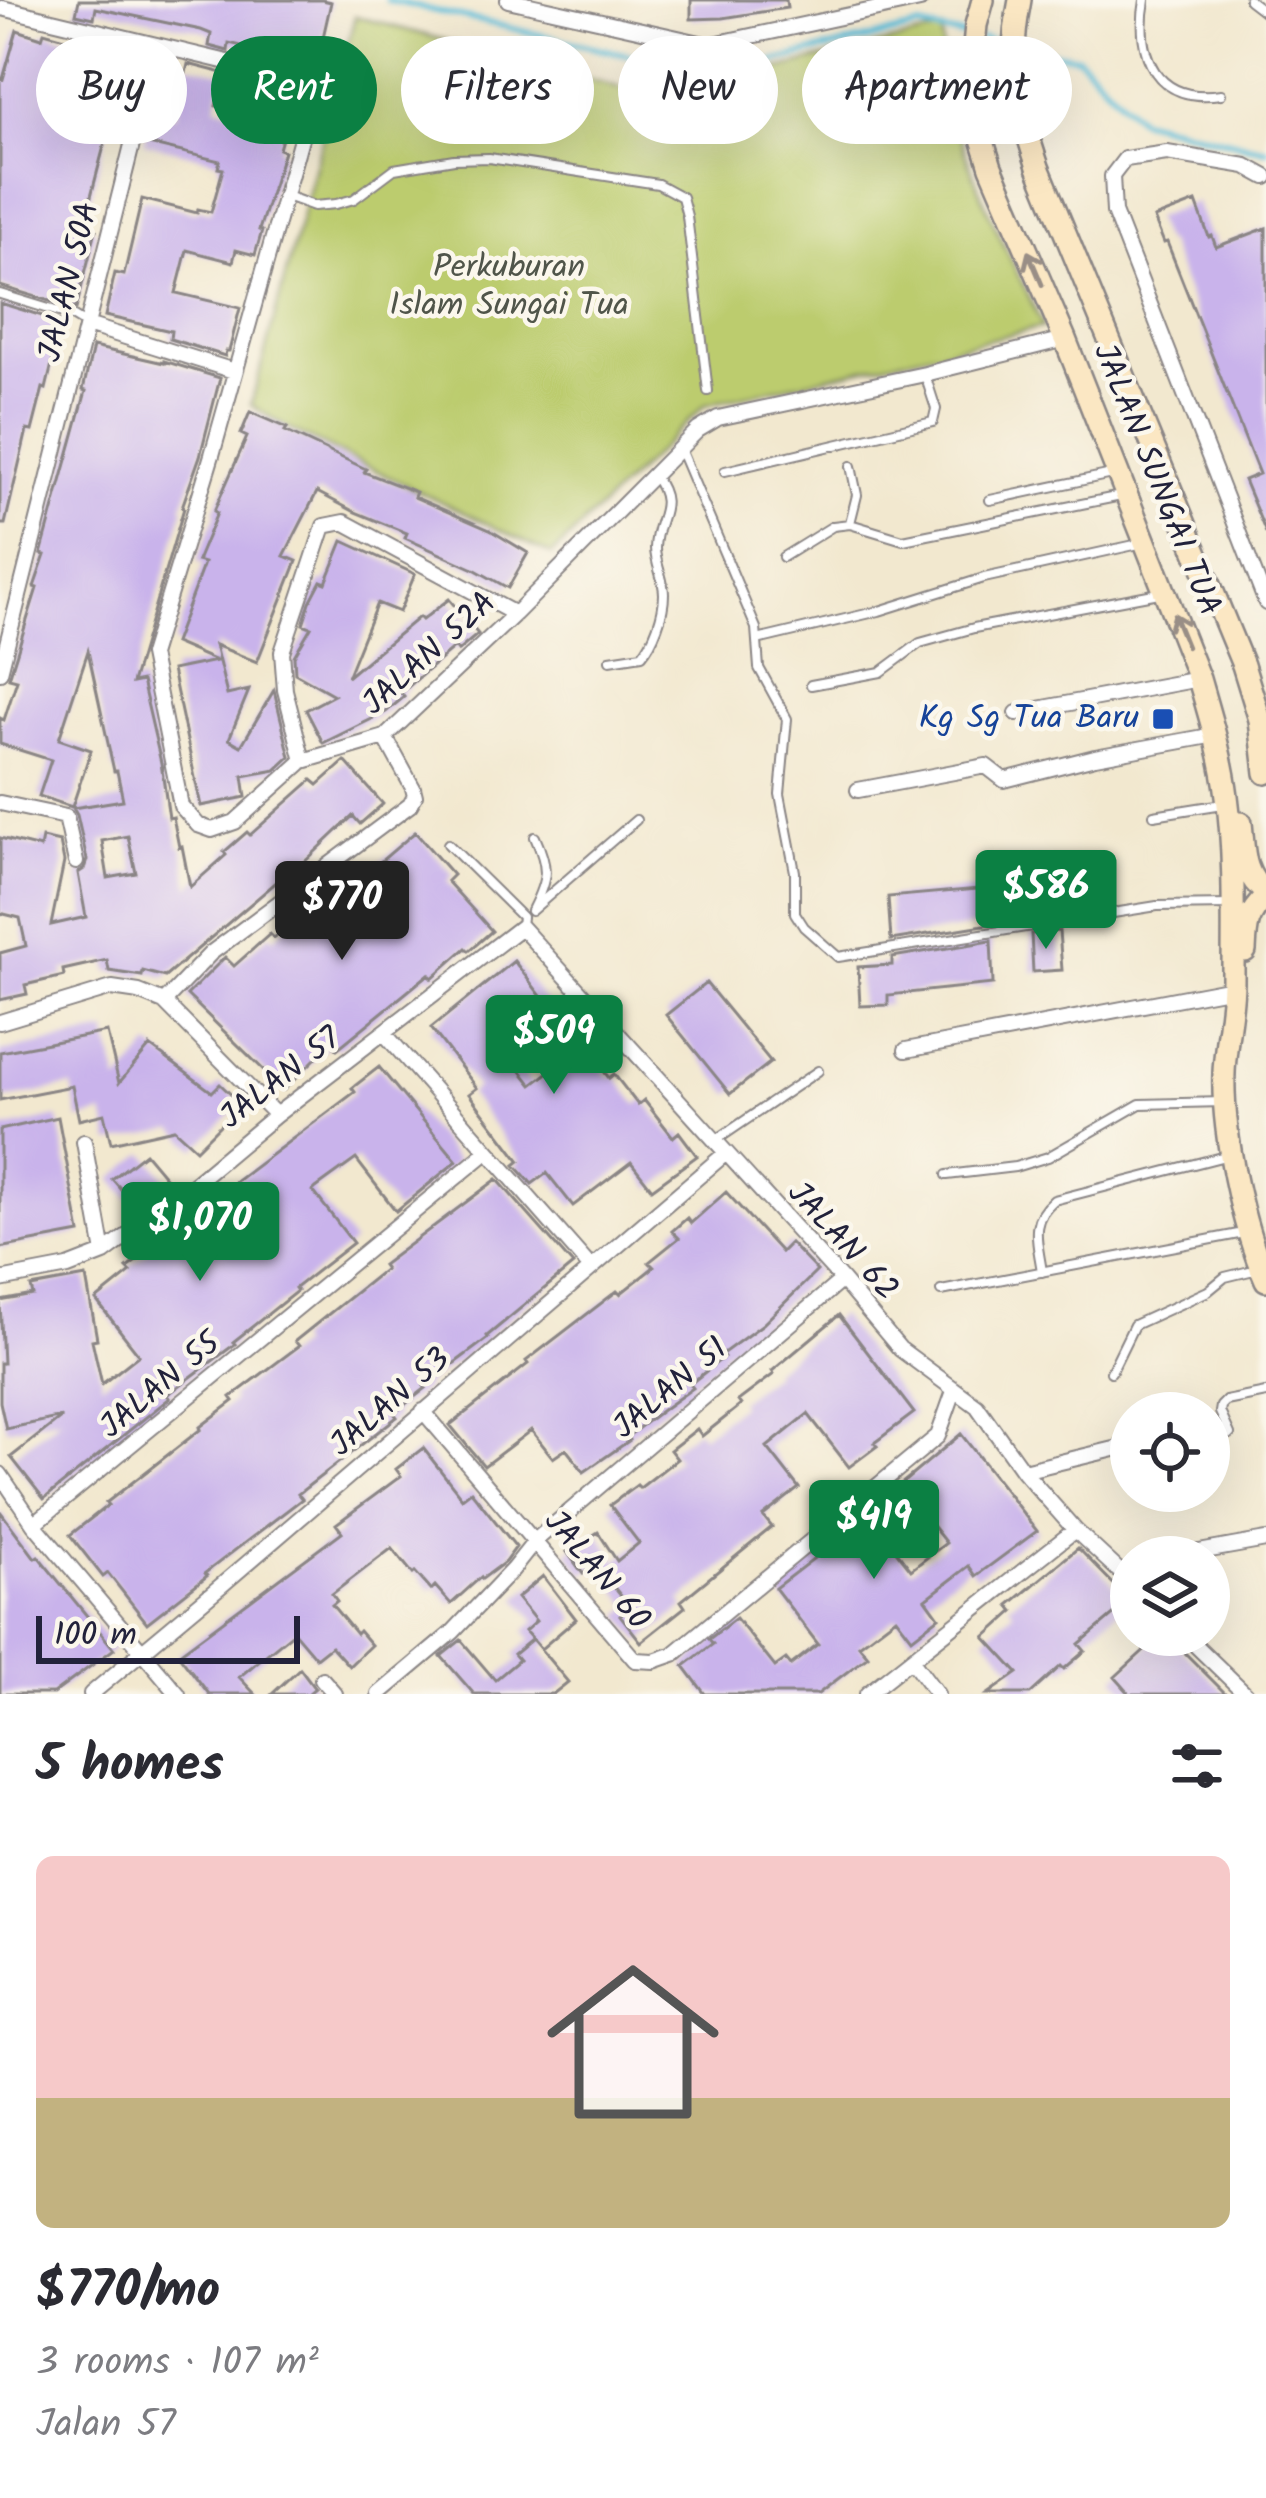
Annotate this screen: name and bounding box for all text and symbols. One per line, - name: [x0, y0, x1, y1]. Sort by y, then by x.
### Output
- chip: Buy: [36, 36, 187, 144]
- chip: Rent: [211, 36, 377, 144]
- chip: Filters: [401, 36, 594, 144]
- chip: New: [618, 36, 778, 144]
- chip: Apartment: [802, 36, 1072, 144]
- street label: JALAN 50A: [25, 196, 115, 368]
- park label: Perkuburan Islam Sungai Tua: [389, 242, 629, 333]
- one-way arrow: [1022, 251, 1044, 287]
- street label: JALAN SUNGAI TUA: [1077, 336, 1235, 624]
- street label: JALAN 52A: [351, 579, 509, 729]
- one-way arrow: [1168, 612, 1189, 649]
- place label: Kg Sg Tua Baru: [919, 693, 1139, 746]
- marker: Kg Sg Tua Baru: [1150, 706, 1176, 732]
- pin: $586: [975, 850, 1117, 952]
- text: $586: [1003, 858, 1089, 920]
- pin: $770: [271, 861, 413, 963]
- text: $770: [302, 869, 382, 931]
- pin: $509: [483, 995, 625, 1097]
- text: $509: [513, 1003, 595, 1065]
- street label: JALAN 57: [209, 1013, 355, 1144]
- street label: JALAN 62: [773, 1170, 911, 1314]
- pin: $1,070: [102, 1182, 298, 1284]
- text: $1,070: [148, 1190, 252, 1252]
- street label: JALAN 55: [89, 1318, 235, 1453]
- street label: JALAN 51: [601, 1325, 741, 1453]
- street label: JALAN 53: [319, 1335, 463, 1471]
- map controls: [1110, 1392, 1230, 1656]
- button: locate: [1110, 1392, 1230, 1512]
- pin: $419: [803, 1480, 945, 1582]
- text: $419: [836, 1488, 912, 1550]
- street label: JALAN 60: [529, 1499, 663, 1643]
- button: layers: [1110, 1536, 1230, 1656]
- scale bar: [36, 1610, 300, 1663]
- text: 100 m: [54, 1610, 137, 1663]
- text: 5 homes: [36, 1726, 224, 1807]
- icon: filters: [1164, 1733, 1230, 1799]
- icon: home: [525, 1934, 741, 2150]
- text: $770/mo: [36, 2252, 220, 2333]
- text: 3 rooms · 107 m²: [36, 2333, 319, 2395]
- text: Jalan 57: [36, 2395, 176, 2457]

